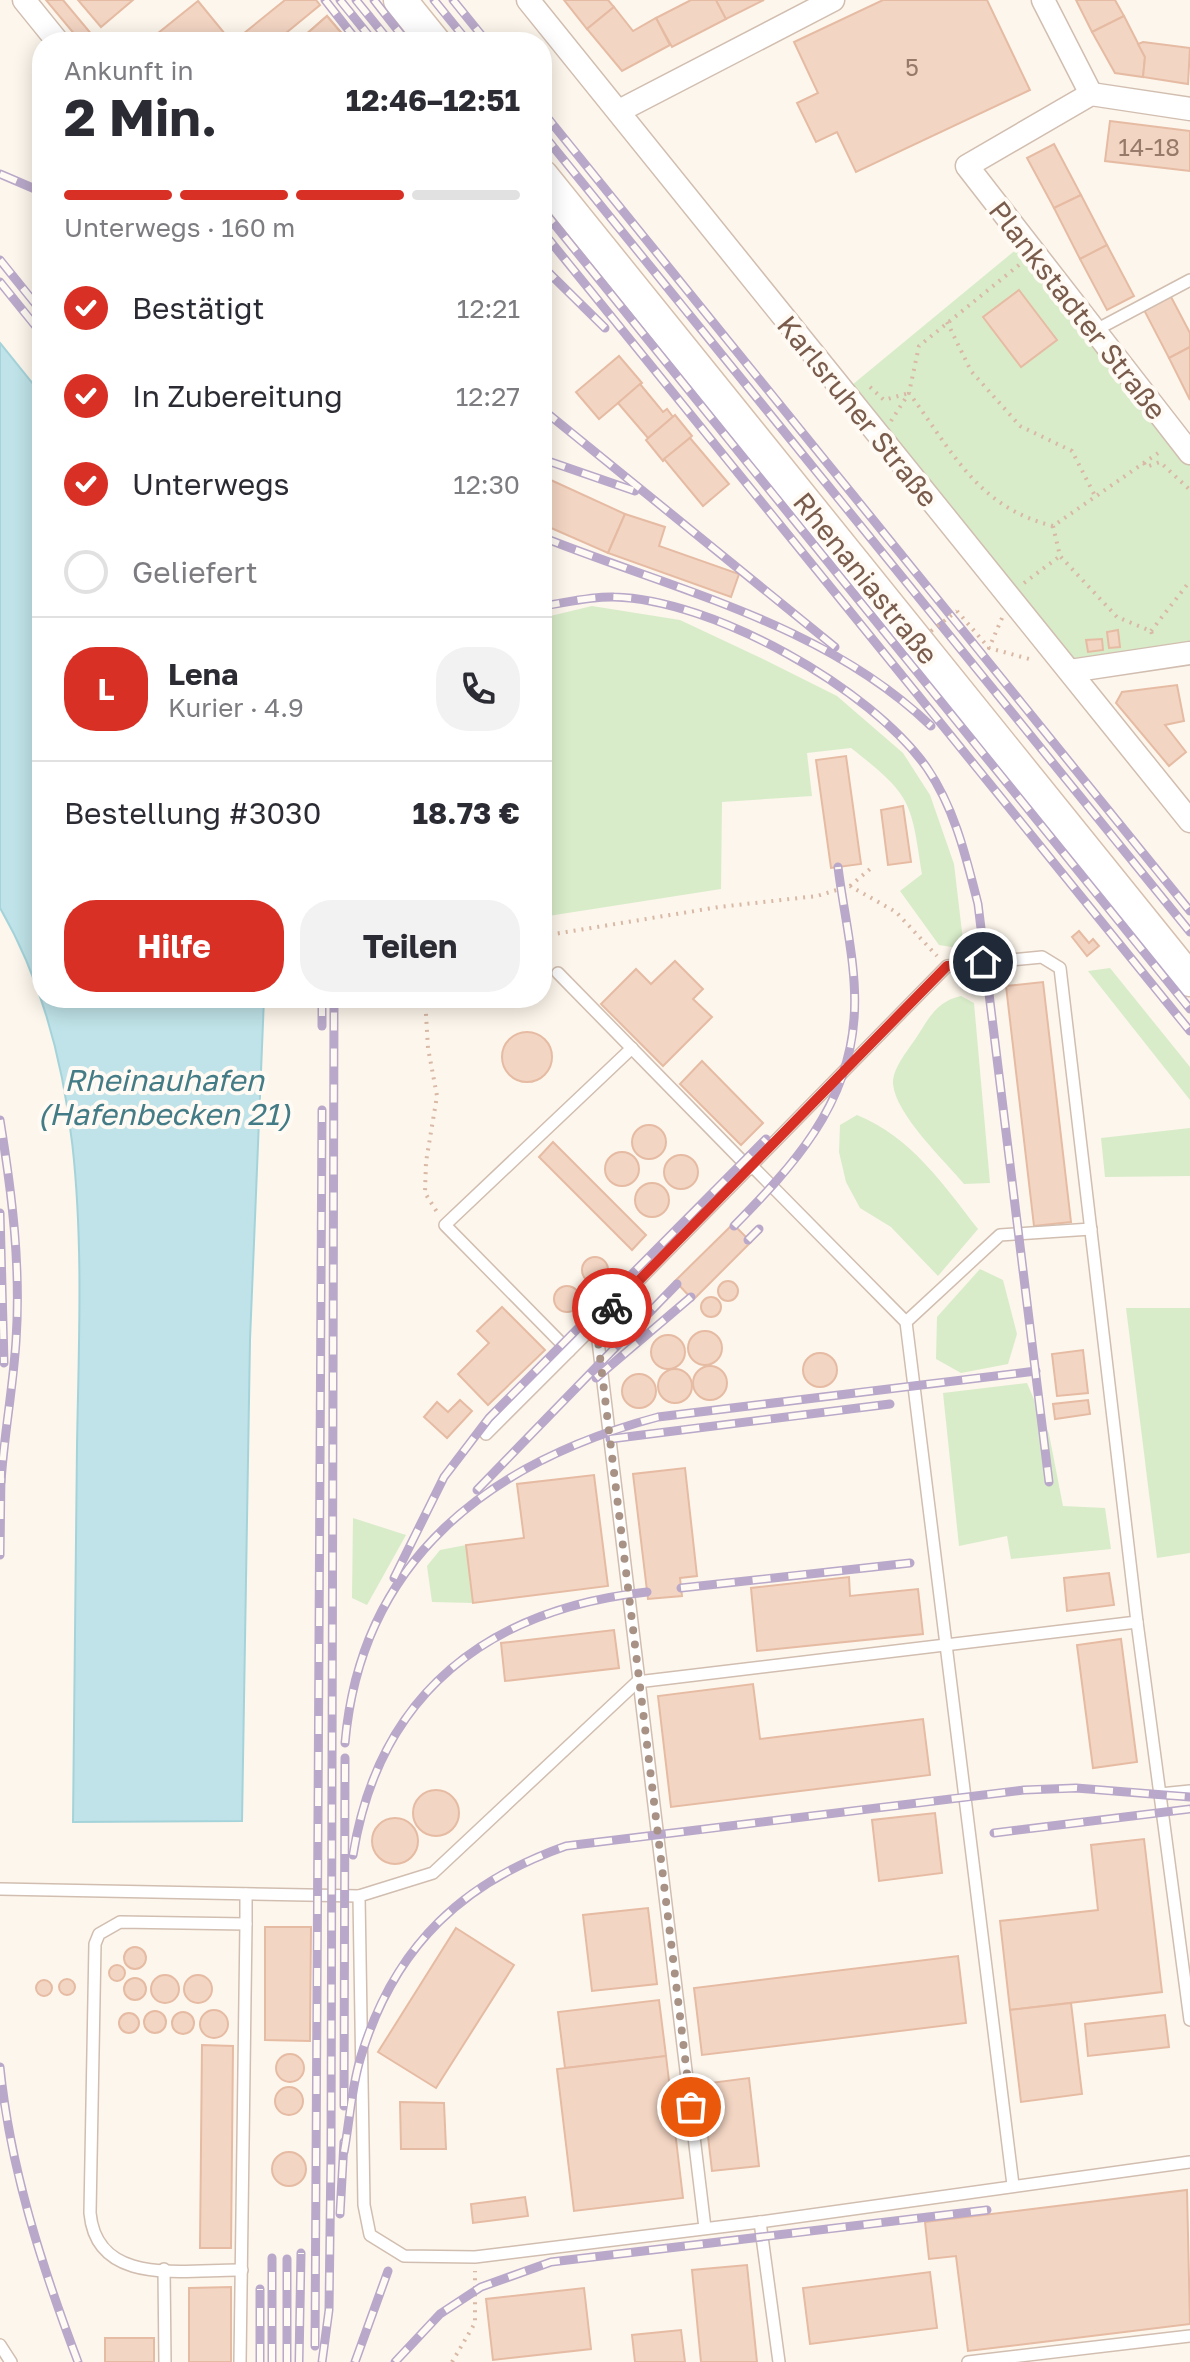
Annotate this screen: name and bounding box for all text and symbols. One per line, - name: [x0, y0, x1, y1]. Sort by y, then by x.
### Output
- house number: 5: [905, 52, 919, 81]
- text: Ankunft in: [64, 55, 193, 86]
- text: 12:46–12:51: [346, 82, 520, 118]
- text: 2 Min.: [64, 85, 217, 147]
- house number: 14-18: [1118, 132, 1180, 161]
- street label: Plankstadter Straße: [982, 194, 1174, 426]
- text: Unterwegs · 160 m: [64, 212, 295, 243]
- icon: check: [64, 286, 108, 330]
- text: Bestätigt: [132, 290, 265, 326]
- text: 12:21: [457, 293, 520, 324]
- street label: Karlsruher Straße: [771, 309, 945, 513]
- icon: check: [64, 374, 108, 418]
- text: In Zubereitung: [132, 378, 343, 414]
- text: 12:27: [456, 381, 520, 412]
- icon: check: [64, 462, 108, 506]
- text: Unterwegs: [132, 466, 290, 502]
- text: 12:30: [453, 469, 520, 500]
- street label: Rhenaniastraße: [787, 486, 945, 670]
- text: Geliefert: [132, 554, 258, 590]
- button: phone: [436, 647, 520, 731]
- text: Lena: [168, 656, 238, 692]
- text: L: [97, 671, 115, 707]
- text: Kurier · 4.9: [168, 692, 304, 723]
- text: Bestellung #3030: [64, 795, 321, 831]
- text: 18.73 €: [412, 795, 520, 831]
- button: Hilfe: [64, 900, 284, 992]
- button: Teilen: [300, 900, 520, 992]
- pin: [949, 928, 1017, 996]
- icon: home: [961, 940, 1005, 984]
- water label: Rheinauhafen (Hafenbecken 21): [38, 1062, 291, 1132]
- courier: [572, 1268, 652, 1348]
- icon: bike: [590, 1286, 634, 1330]
- pin: [657, 2073, 725, 2141]
- icon: bag: [669, 2085, 713, 2129]

